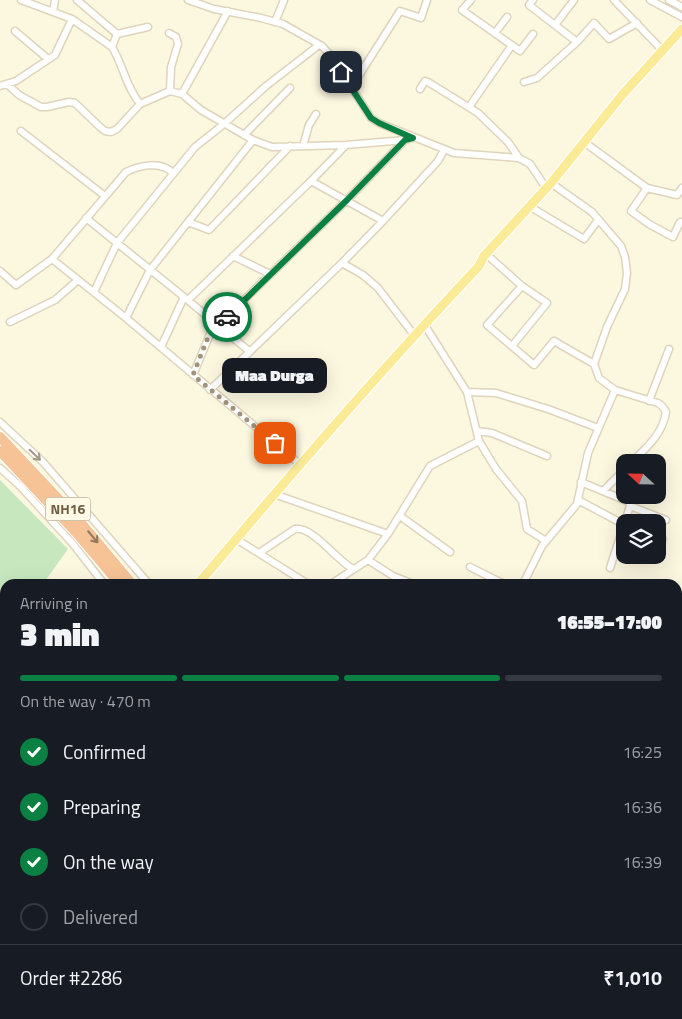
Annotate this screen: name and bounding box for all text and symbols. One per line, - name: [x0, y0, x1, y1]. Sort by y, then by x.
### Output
- pin: [320, 51, 362, 93]
- icon: home: [327, 58, 355, 86]
- courier: [202, 292, 252, 342]
- icon: car: [213, 303, 241, 331]
- callout: Maa Durga: [222, 358, 328, 393]
- text: Maa Durga: [235, 363, 314, 387]
- pin: [254, 422, 296, 464]
- icon: bag: [261, 429, 289, 457]
- one-way arrow: [29, 449, 42, 461]
- north arrow: [616, 454, 666, 504]
- map controls: [616, 454, 666, 564]
- road number: NH16: [46, 498, 90, 520]
- button: layers: [616, 514, 666, 564]
- one-way arrow: [87, 530, 98, 543]
- text: Arriving in: [20, 591, 88, 615]
- text: 16:55–17:00: [557, 607, 662, 636]
- text: 3 min: [20, 610, 100, 658]
- text: On the way · 470 m: [20, 689, 151, 713]
- text: Confirmed: [63, 737, 146, 766]
- icon: check: [20, 738, 48, 766]
- text: 16:25: [623, 740, 662, 764]
- text: Preparing: [63, 792, 140, 821]
- icon: check: [20, 793, 48, 821]
- text: 16:36: [623, 795, 662, 819]
- text: On the way: [63, 847, 154, 876]
- icon: check: [20, 848, 48, 876]
- text: 16:39: [623, 850, 662, 874]
- text: Delivered: [63, 902, 138, 931]
- text: Order #2286: [20, 963, 122, 992]
- text: ₹1,010: [604, 963, 662, 992]

